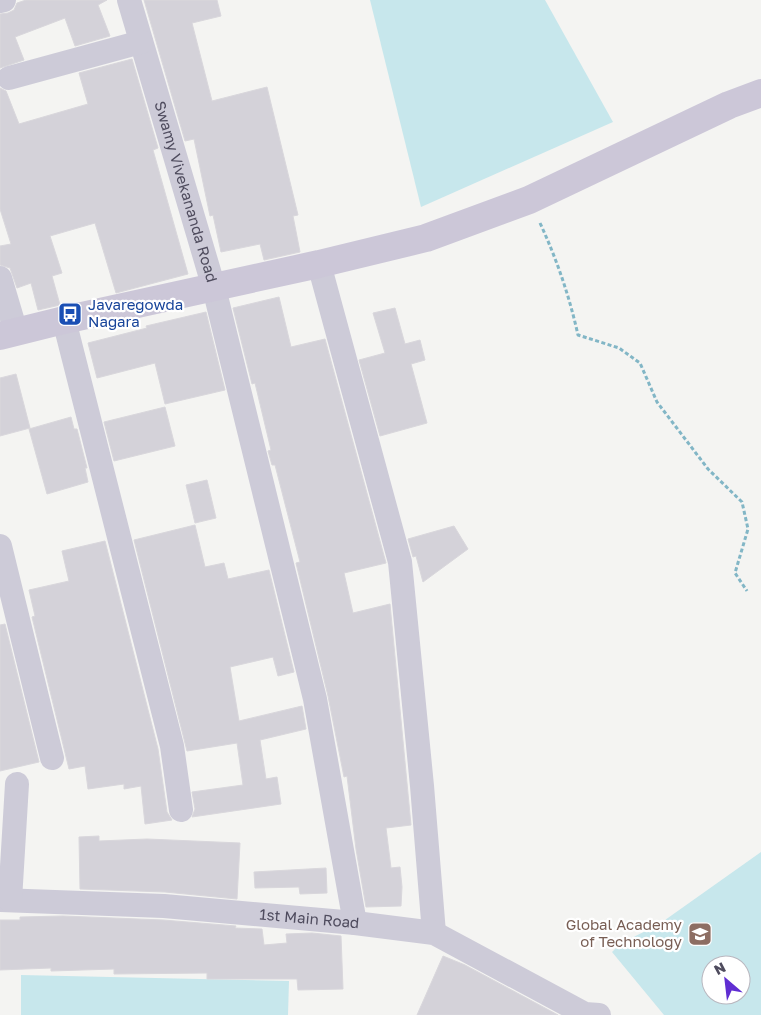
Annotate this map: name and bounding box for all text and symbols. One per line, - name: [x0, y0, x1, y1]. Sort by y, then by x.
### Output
- street label: Swamy Vivekananda Road: [151, 99, 222, 284]
- place label: Javaregowda Nagara: [88, 295, 183, 330]
- bus stop icon: Javaregowda Nagara: [57, 301, 83, 327]
- street label: 1st Main Road: [259, 905, 360, 931]
- place label: Global Academy of Technology: [566, 915, 683, 950]
- school or university icon: Global Academy of Technology: [687, 921, 713, 947]
- north arrow: [701, 955, 751, 1005]
- text: N: [711, 958, 728, 978]

